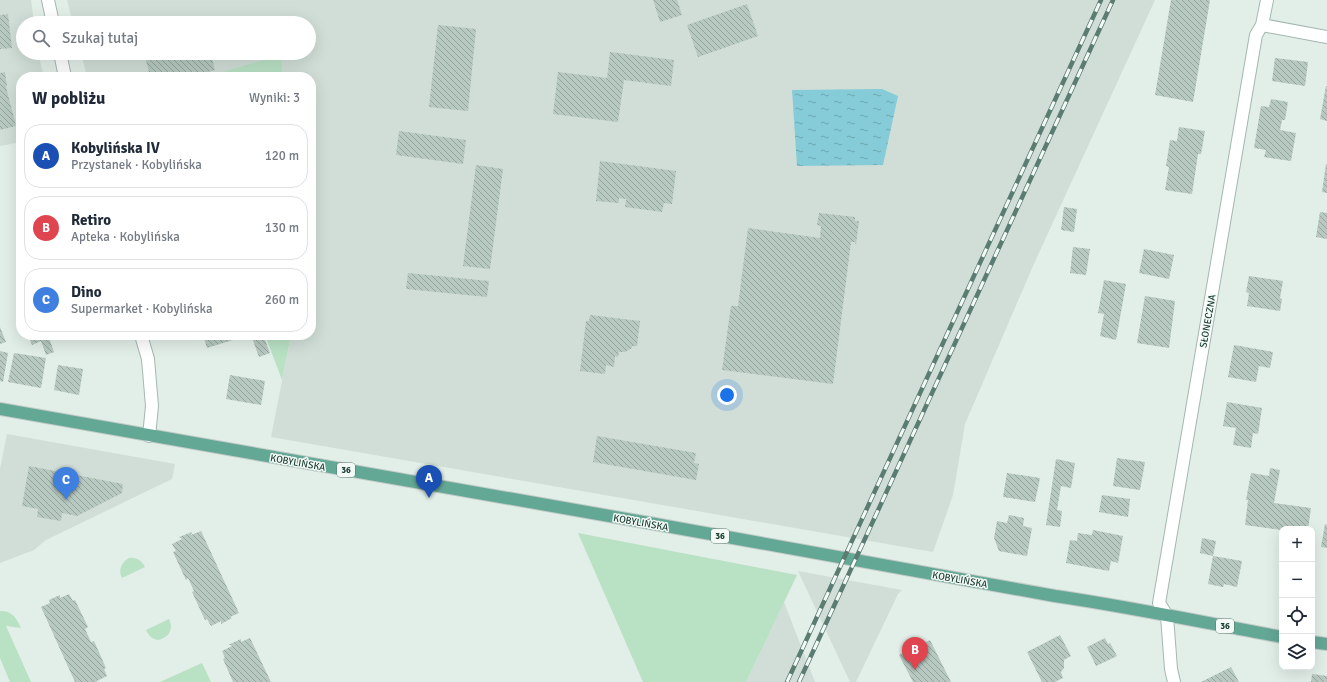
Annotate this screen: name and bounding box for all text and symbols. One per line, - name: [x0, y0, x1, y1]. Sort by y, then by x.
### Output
- search box: [16, 16, 316, 60]
- icon: search: [30, 27, 52, 49]
- text: Szukaj tutaj: [62, 29, 138, 47]
- text: W pobliżu: [32, 88, 105, 109]
- text: Wyniki: 3: [249, 90, 300, 106]
- text: Kobylińska IV: [71, 139, 160, 157]
- text: A: [42, 148, 50, 164]
- text: 120 m: [265, 148, 299, 164]
- text: Przystanek · Kobylińska: [71, 157, 202, 173]
- text: Retiro: [71, 211, 111, 229]
- text: B: [42, 220, 50, 236]
- text: 130 m: [265, 220, 299, 236]
- text: Apteka · Kobylińska: [71, 229, 180, 245]
- text: Dino: [71, 283, 102, 301]
- text: C: [42, 292, 50, 308]
- text: 260 m: [265, 292, 299, 308]
- street label: SŁONECZNA: [1197, 293, 1219, 349]
- text: Supermarket · Kobylińska: [71, 301, 213, 317]
- your location: [717, 385, 737, 405]
- street label: KOBYLIŃSKA: [269, 451, 327, 474]
- road number: 36: [337, 463, 355, 477]
- pin: A: [416, 465, 442, 498]
- pin: C: [53, 467, 79, 500]
- street label: KOBYLIŃSKA: [612, 511, 670, 534]
- map controls: [1279, 526, 1315, 670]
- button: +: [1279, 526, 1315, 562]
- road number: 36: [711, 529, 729, 543]
- button: −: [1279, 562, 1315, 598]
- street label: KOBYLIŃSKA: [931, 568, 989, 591]
- button: locate: [1279, 598, 1315, 634]
- road number: 36: [1216, 619, 1234, 633]
- button: layers: [1279, 634, 1315, 670]
- pin: B: [902, 637, 928, 670]

